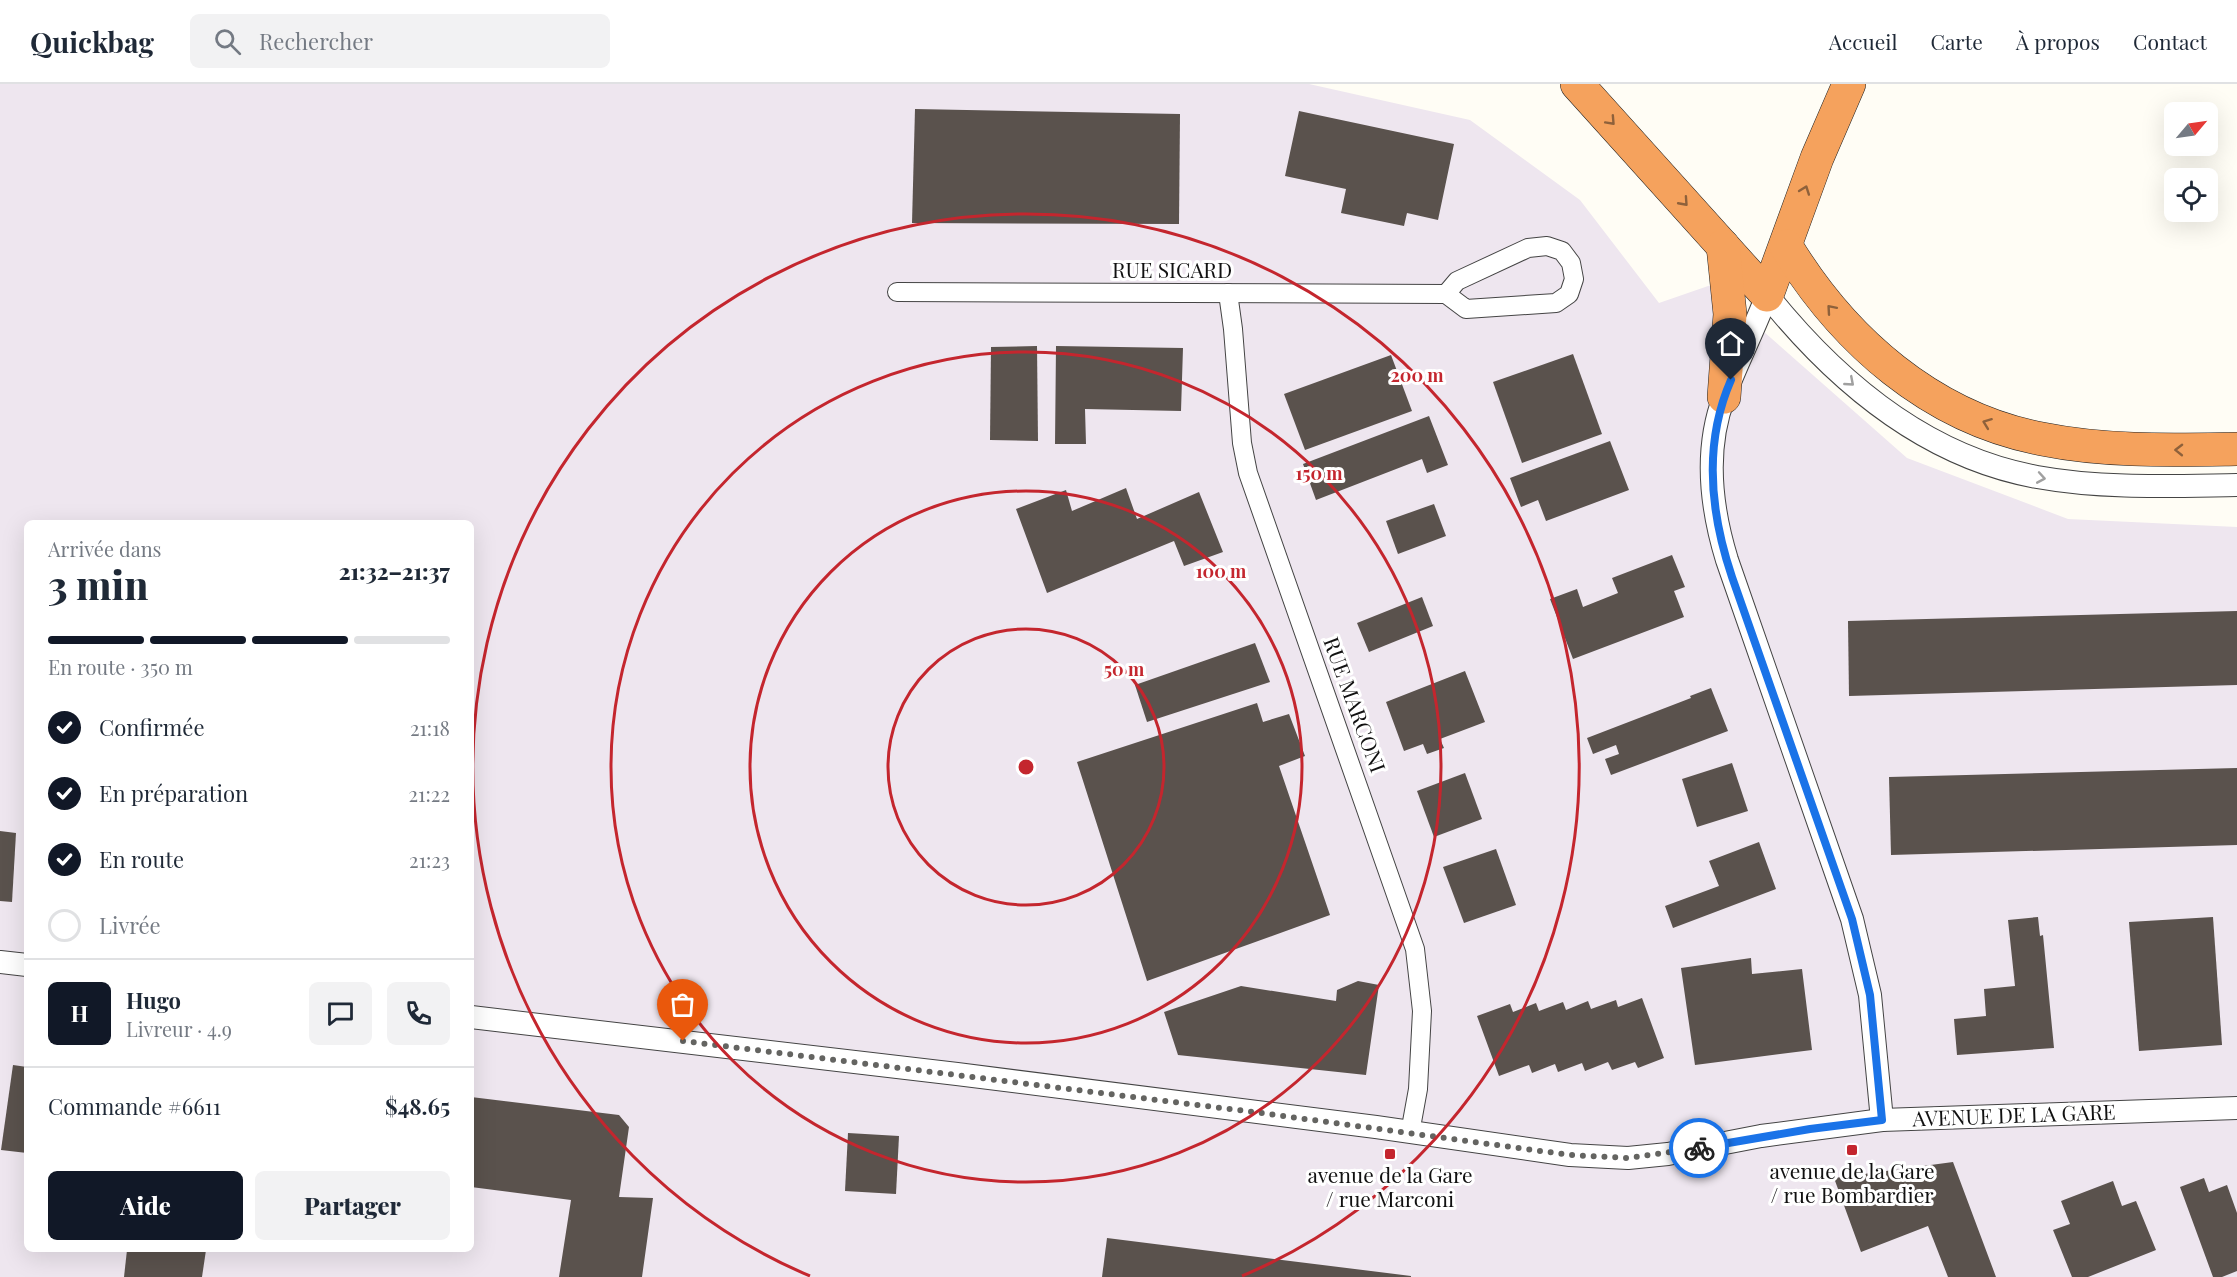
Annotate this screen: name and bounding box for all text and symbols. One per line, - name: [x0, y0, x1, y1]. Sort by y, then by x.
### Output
- search box: [190, 14, 610, 68]
- text: Quickbag: [30, 23, 154, 60]
- icon: search: [211, 25, 244, 58]
- text: Rechercher: [259, 26, 373, 56]
- text: Accueil: [1829, 27, 1897, 55]
- text: Carte: [1930, 27, 1983, 55]
- text: À propos: [2016, 27, 2100, 55]
- text: Contact: [2133, 27, 2207, 55]
- north arrow: [2164, 102, 2218, 156]
- map controls: [2164, 102, 2218, 222]
- one-way arrow: [1604, 114, 1615, 124]
- button: locate: [2164, 168, 2218, 222]
- one-way arrow: [1798, 186, 1811, 196]
- one-way arrow: [1677, 195, 1688, 206]
- street label: RUE SICARD: [1112, 255, 1232, 283]
- one-way arrow: [1827, 305, 1838, 316]
- pin: [1705, 318, 1756, 380]
- icon: home: [1714, 327, 1747, 360]
- text: 200 m: [1390, 363, 1444, 387]
- one-way arrow: [1843, 375, 1854, 386]
- one-way arrow: [1982, 418, 1993, 430]
- one-way arrow: [2174, 443, 2183, 456]
- text: 150 m: [1295, 461, 1343, 485]
- one-way arrow: [2036, 471, 2045, 483]
- text: Arrivée dans: [48, 535, 162, 562]
- text: 21:32–21:37: [339, 556, 450, 586]
- text: 3 min: [48, 558, 148, 610]
- text: 100 m: [1196, 559, 1247, 583]
- street label: RUE MARCONI: [1318, 633, 1393, 776]
- text: En route · 350 m: [48, 653, 193, 680]
- text: 50 m: [1104, 657, 1145, 681]
- icon: check: [48, 711, 81, 744]
- text: Confirmée: [99, 712, 205, 742]
- text: 21:18: [410, 714, 450, 741]
- centre of rings: [1016, 757, 1036, 777]
- icon: check: [48, 777, 81, 810]
- text: En préparation: [99, 778, 248, 808]
- text: 21:22: [409, 780, 450, 807]
- icon: check: [48, 843, 81, 876]
- text: En route: [99, 844, 184, 874]
- text: 21:23: [409, 846, 450, 873]
- text: Livrée: [99, 910, 161, 940]
- pin: [657, 979, 708, 1041]
- button: chat: [309, 982, 372, 1045]
- button: phone: [387, 982, 450, 1045]
- text: Hugo: [126, 985, 181, 1015]
- icon: bag: [666, 988, 699, 1021]
- text: H: [71, 998, 88, 1028]
- text: Livreur · 4.9: [126, 1015, 232, 1042]
- text: Commande #6611: [48, 1091, 221, 1121]
- text: $48.65: [385, 1091, 450, 1121]
- street label: AVENUE DE LA GARE: [1911, 1096, 2116, 1132]
- courier: [1669, 1118, 1729, 1178]
- icon: bike: [1683, 1132, 1716, 1165]
- marker: avenue de la Gare / rue Bombardier: [1845, 1143, 1859, 1157]
- marker: avenue de la Gare / rue Marconi: [1383, 1147, 1397, 1161]
- place label: avenue de la Gare / rue Bombardier: [1769, 1156, 1935, 1208]
- place label: avenue de la Gare / rue Marconi: [1307, 1160, 1473, 1212]
- button: Aide: [48, 1171, 243, 1240]
- button: Partager: [255, 1171, 450, 1240]

